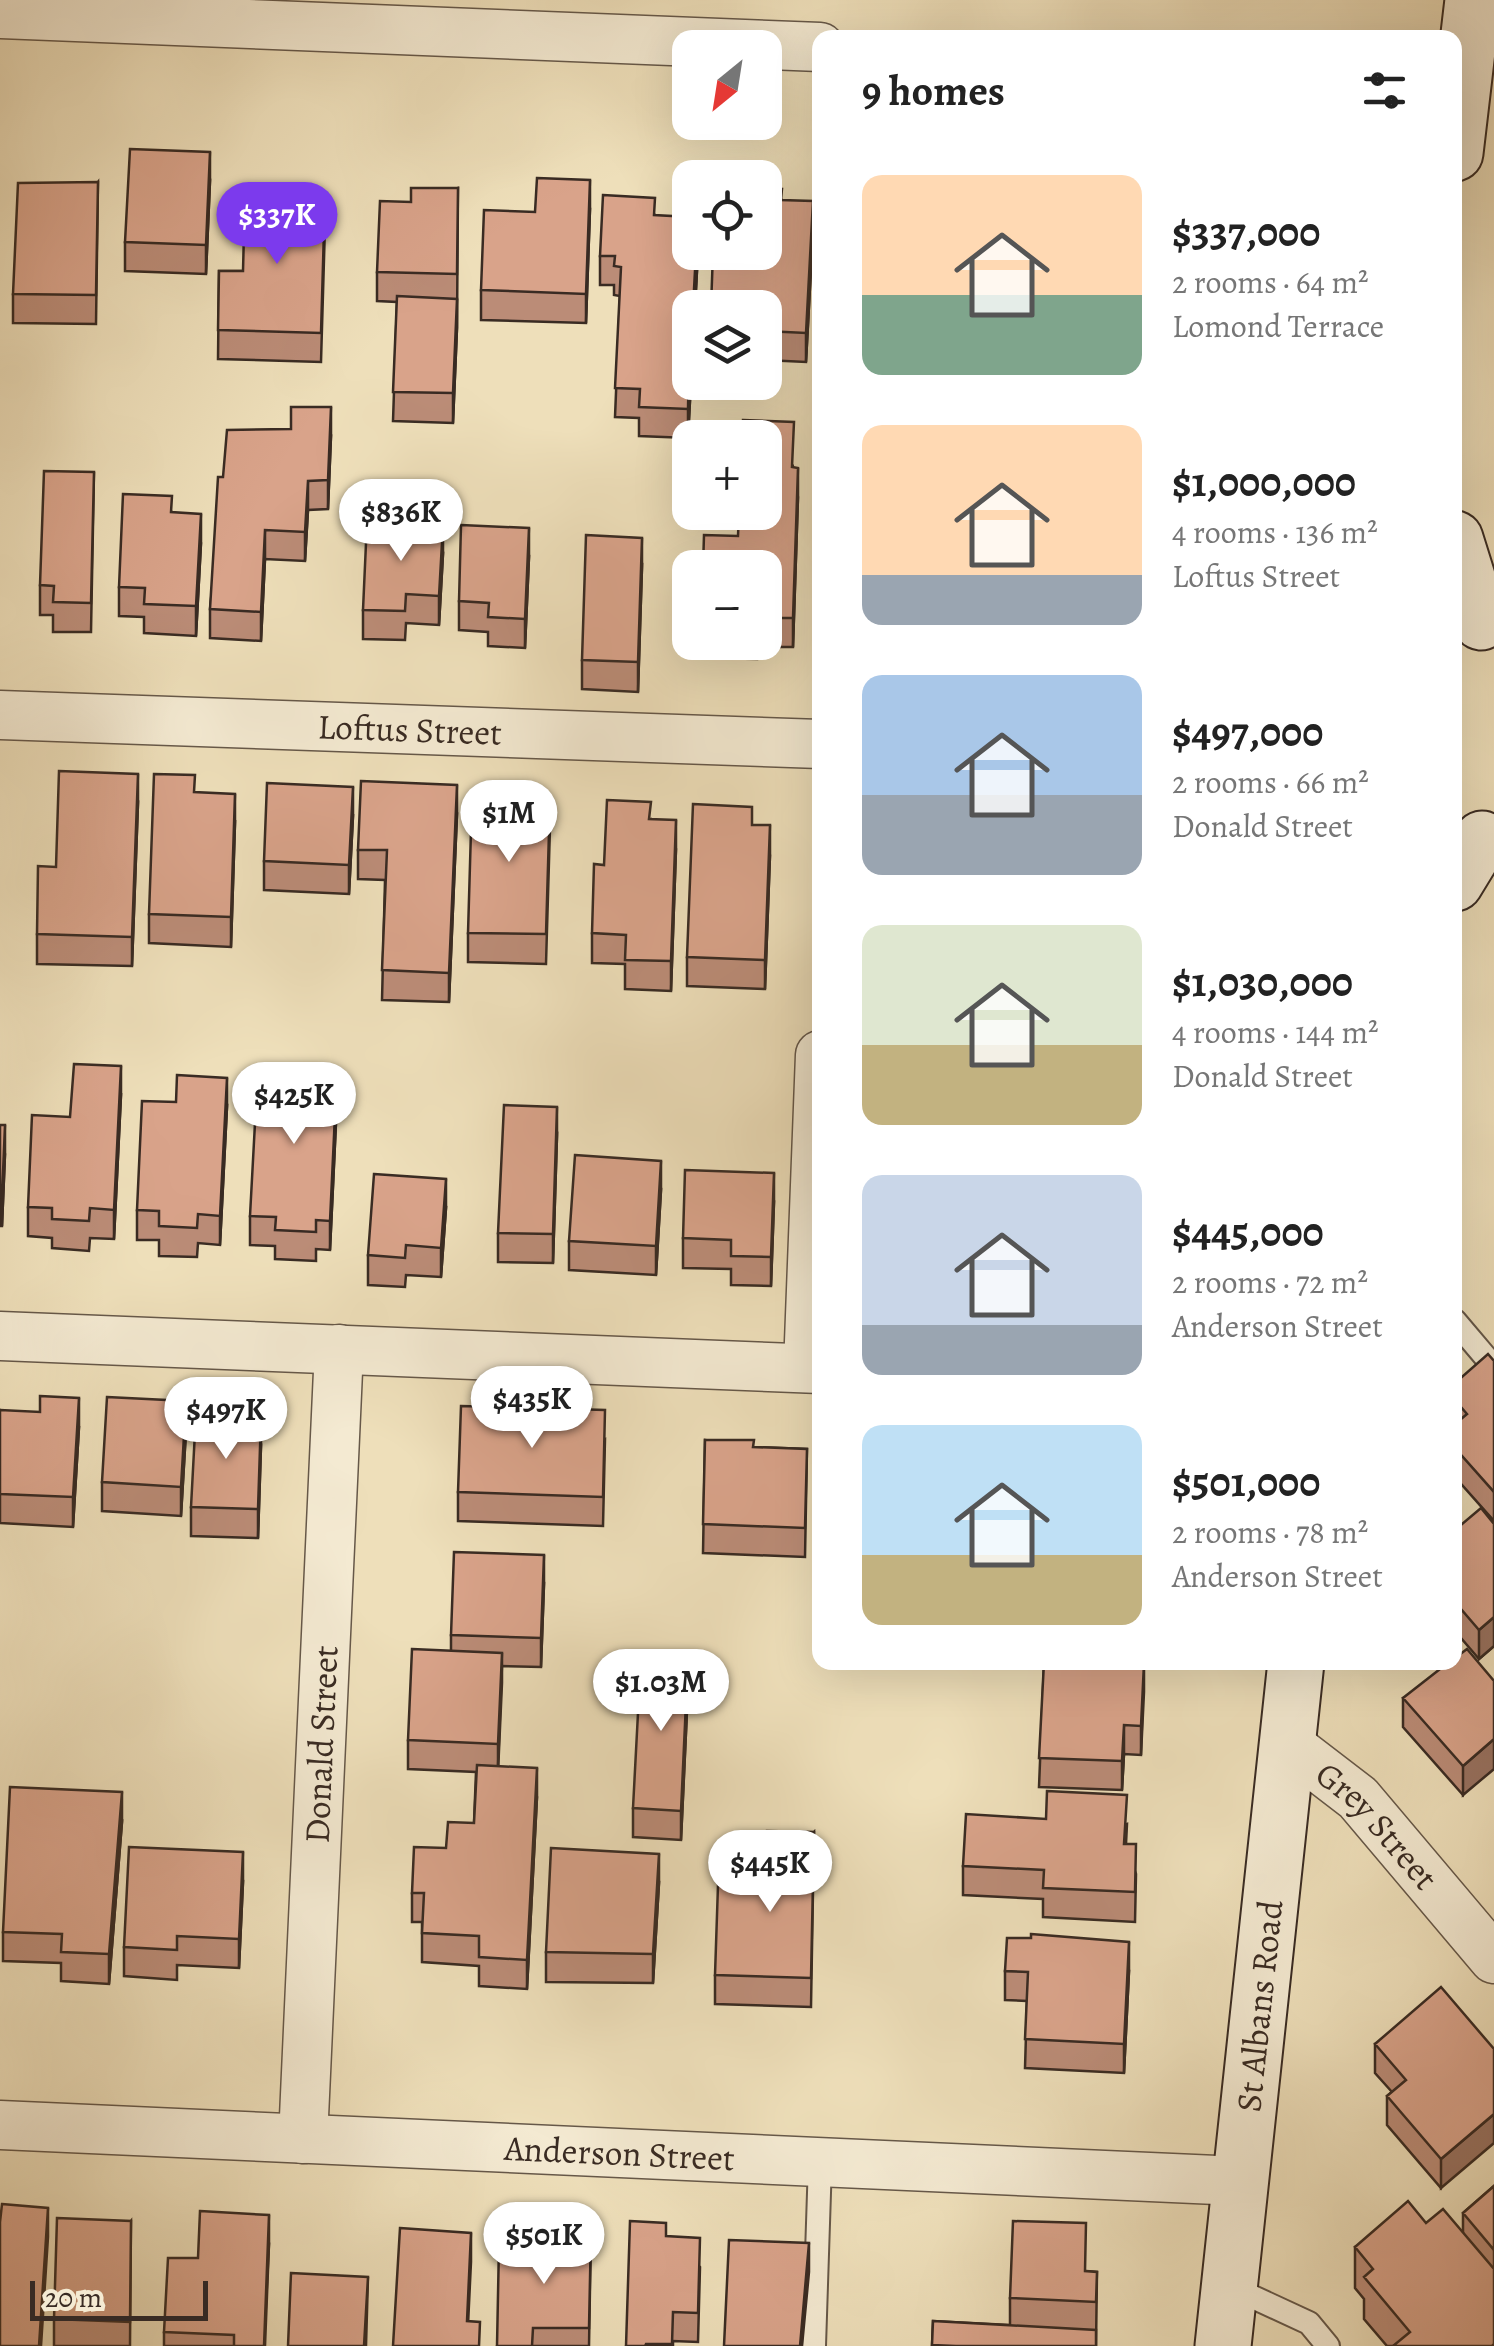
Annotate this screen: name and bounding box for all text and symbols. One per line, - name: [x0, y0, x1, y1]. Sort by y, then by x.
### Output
- north arrow: [672, 30, 782, 140]
- map controls: [672, 30, 782, 660]
- text: 9 homes: [862, 62, 1005, 119]
- icon: filters: [1357, 63, 1412, 118]
- button: locate: [672, 160, 782, 270]
- pin: $337K: [207, 182, 347, 267]
- text: $337K: [238, 192, 316, 236]
- text: $337,000: [1172, 203, 1320, 260]
- icon: home: [942, 215, 1062, 335]
- text: 2 rooms · 64 m²: [1172, 260, 1369, 304]
- button: layers: [672, 290, 782, 400]
- text: Lomond Terrace: [1172, 304, 1384, 348]
- button: +: [672, 420, 782, 530]
- text: $1,000,000: [1172, 453, 1356, 510]
- icon: home: [942, 465, 1062, 585]
- pin: $836K: [331, 479, 471, 564]
- text: $836K: [361, 489, 441, 533]
- text: 4 rooms · 136 m²: [1172, 510, 1378, 554]
- button: −: [672, 550, 782, 660]
- text: Loftus Street: [1172, 554, 1340, 598]
- street label: Loftus Street: [317, 702, 503, 757]
- text: $497,000: [1172, 703, 1323, 760]
- icon: home: [942, 715, 1062, 835]
- text: 2 rooms · 66 m²: [1172, 760, 1369, 804]
- pin: $1M: [461, 780, 557, 865]
- text: $1M: [482, 790, 536, 834]
- text: Donald Street: [1172, 804, 1353, 848]
- text: $1,030,000: [1172, 953, 1353, 1010]
- icon: home: [942, 965, 1062, 1085]
- text: 4 rooms · 144 m²: [1172, 1010, 1379, 1054]
- text: Donald Street: [1172, 1054, 1353, 1098]
- pin: $425K: [224, 1062, 364, 1147]
- text: $425K: [254, 1072, 334, 1116]
- text: $445,000: [1172, 1203, 1324, 1260]
- icon: home: [942, 1215, 1062, 1335]
- text: 2 rooms · 72 m²: [1172, 1260, 1368, 1304]
- text: Anderson Street: [1172, 1304, 1383, 1348]
- pin: $435K: [462, 1366, 602, 1451]
- text: $435K: [493, 1376, 571, 1420]
- pin: $497K: [156, 1377, 296, 1462]
- text: $497K: [186, 1387, 266, 1431]
- text: $501,000: [1172, 1453, 1320, 1510]
- icon: home: [942, 1465, 1062, 1585]
- text: 2 rooms · 78 m²: [1172, 1510, 1368, 1554]
- text: Anderson Street: [1172, 1554, 1383, 1598]
- street label: Donald Street: [293, 1644, 349, 1844]
- pin: $1.03M: [580, 1649, 742, 1734]
- text: $1.03M: [615, 1659, 707, 1703]
- street label: Grey Street: [1306, 1750, 1449, 1900]
- pin: $445K: [700, 1830, 840, 1915]
- text: $445K: [730, 1840, 810, 1884]
- street label: St Albans Road: [1224, 1898, 1294, 2114]
- street label: Anderson Street: [502, 2124, 736, 2182]
- pin: $501K: [474, 2202, 614, 2287]
- text: $501K: [505, 2212, 583, 2256]
- scale bar: [30, 2276, 208, 2320]
- text: 20 m: [45, 2279, 102, 2317]

